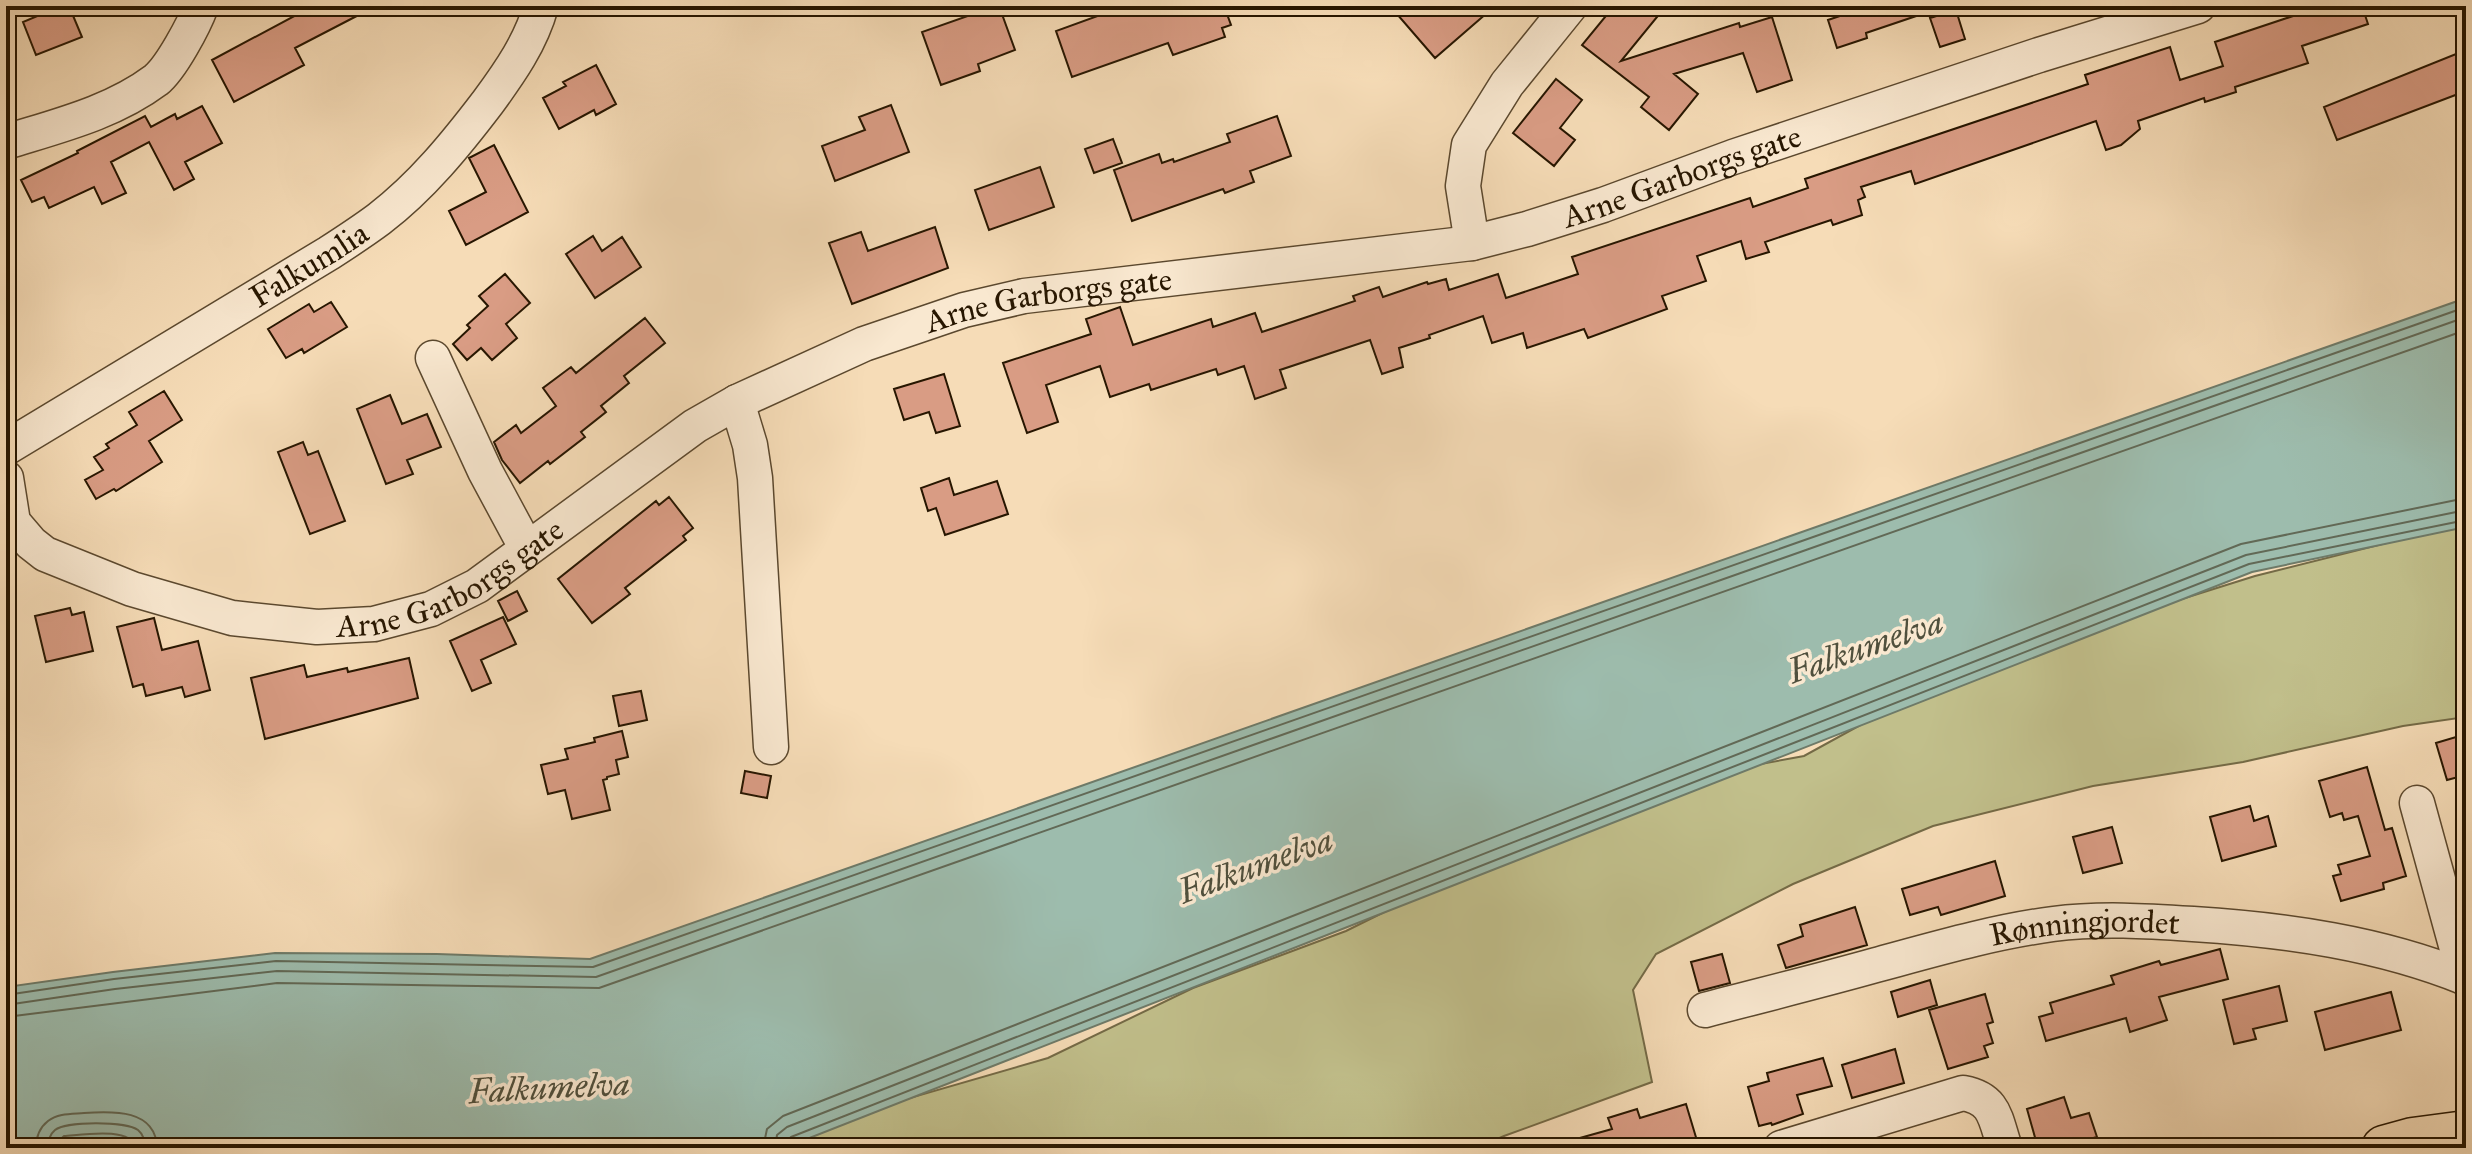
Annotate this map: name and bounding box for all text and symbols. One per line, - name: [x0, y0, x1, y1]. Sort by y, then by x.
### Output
- street label: Arne Garborgs gate: [1556, 117, 1806, 237]
- street label: Falkumlia: [243, 213, 376, 316]
- street label: Arne Garborgs gate: [918, 260, 1174, 342]
- street label: Arne Garborgs gate: [333, 510, 571, 646]
- water label: Falkumelva: [1781, 601, 1948, 692]
- water label: Falkumelva: [1171, 819, 1338, 913]
- street label: Rønningjordet: [1986, 901, 2181, 955]
- water label: Falkumelva: [466, 1063, 631, 1112]

